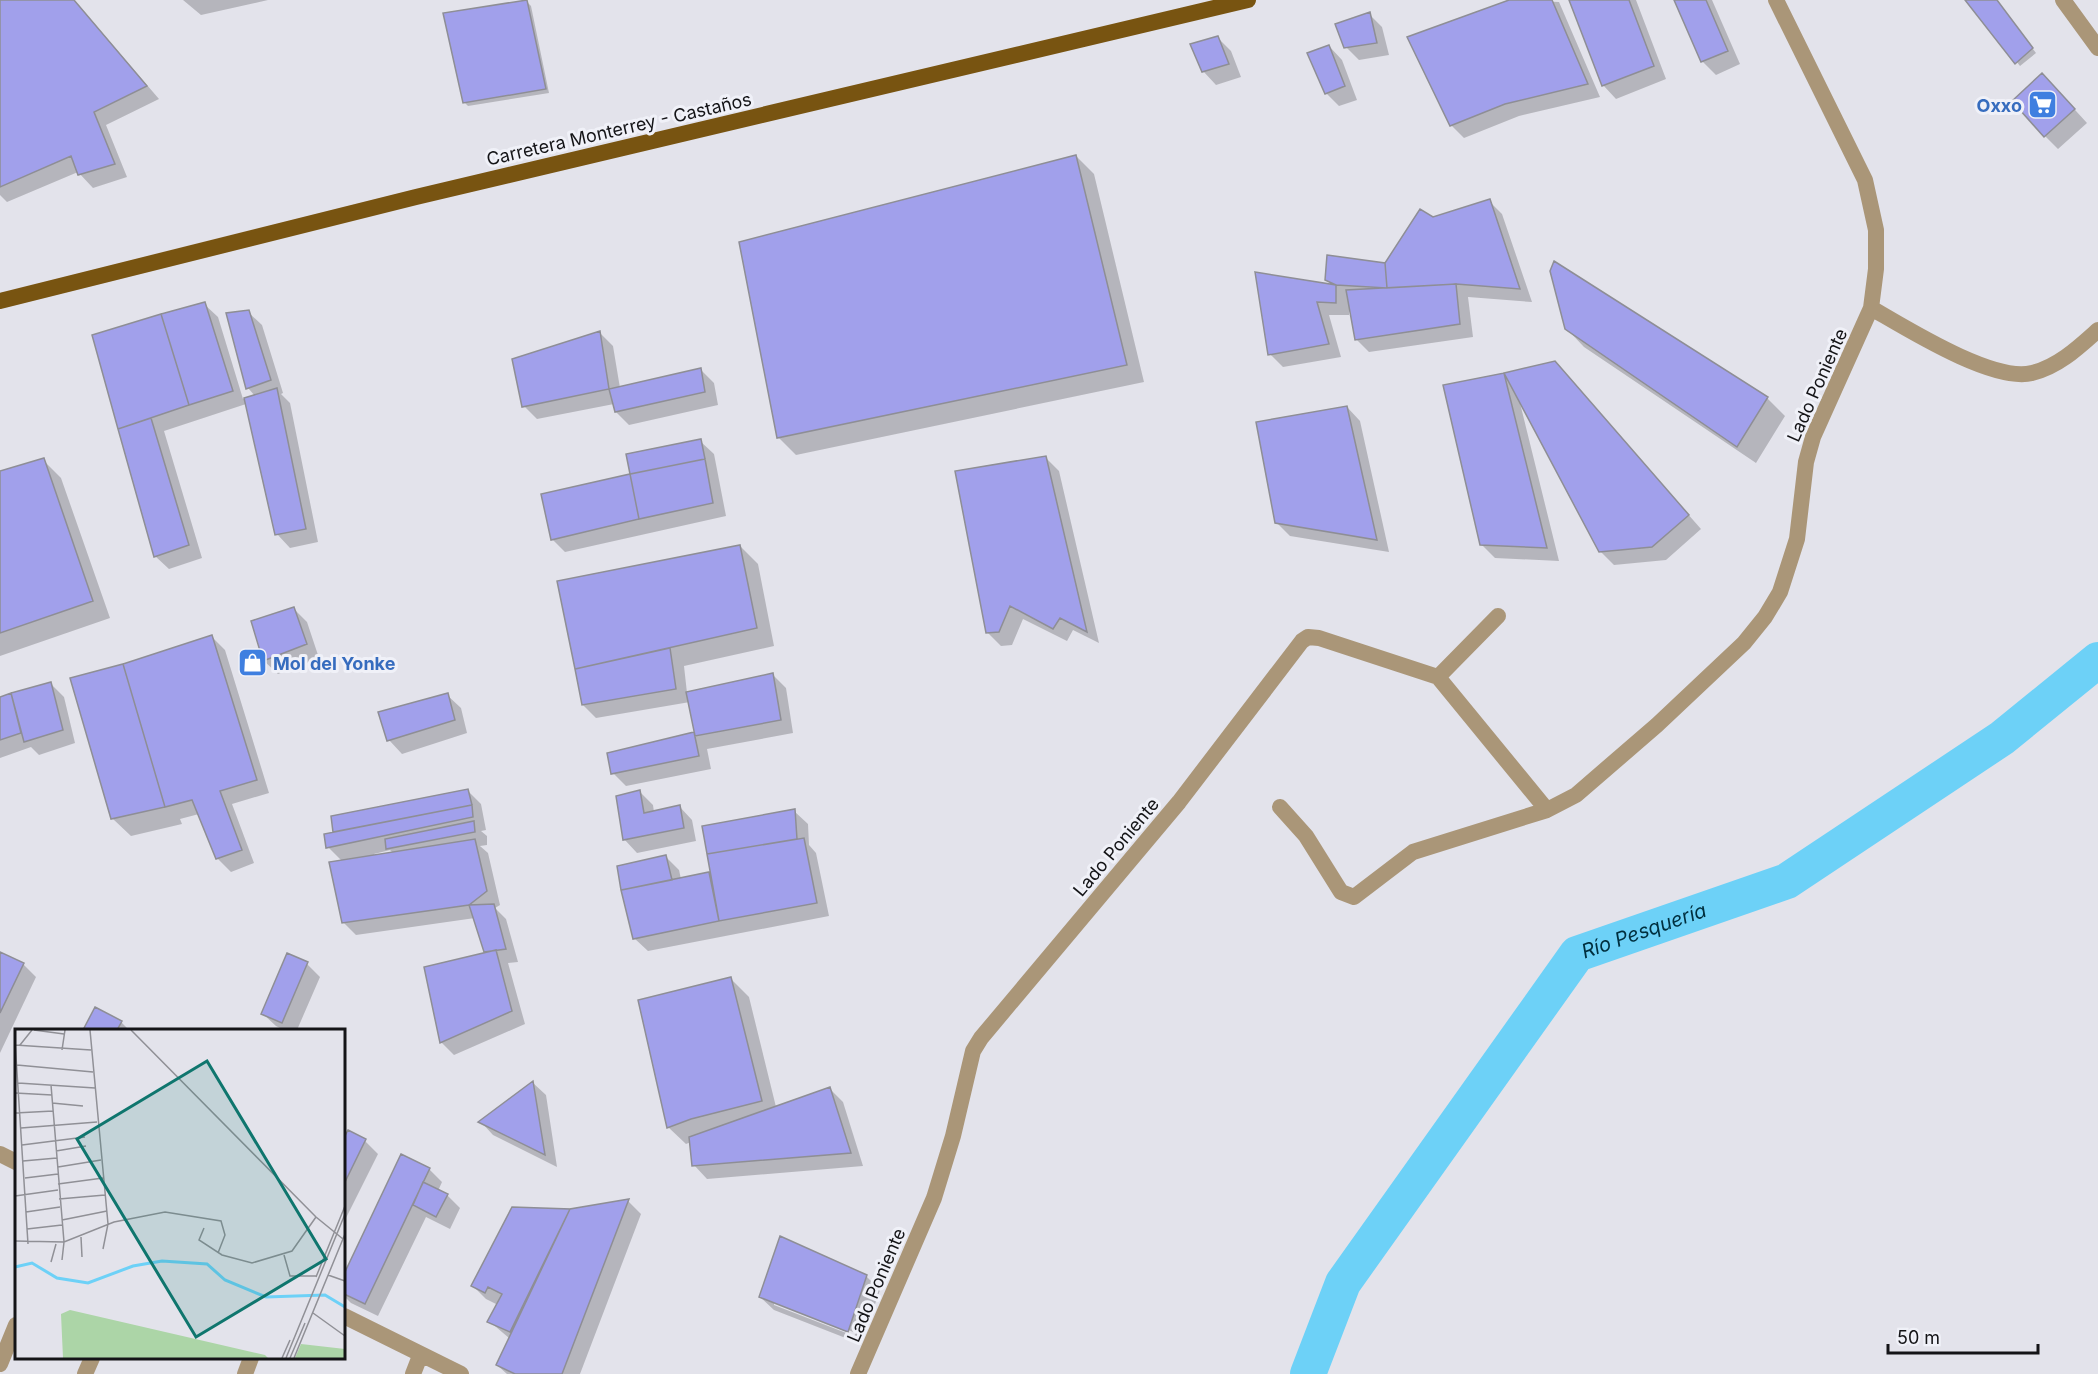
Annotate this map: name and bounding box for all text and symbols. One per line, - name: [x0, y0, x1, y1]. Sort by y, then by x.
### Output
- street label: Carretera Monterrey - Castaños: [484, 88, 754, 170]
- supermarket icon: Oxxo: [2027, 89, 2059, 121]
- place label: Oxxo: [1977, 95, 2022, 116]
- street label: Lado Poniente: [1783, 325, 1851, 445]
- shop icon: Mol del Yonke: [236, 647, 268, 679]
- place label: Mol del Yonke: [273, 653, 396, 674]
- street label: Lado Poniente: [1069, 794, 1163, 900]
- water label: Río Pesquería: [1578, 898, 1710, 964]
- inset map: [15, 1029, 345, 1359]
- street label: Lado Poniente: [843, 1225, 909, 1345]
- scale bar: [1888, 1317, 2038, 1355]
- text: 50 m: [1897, 1327, 1940, 1348]

